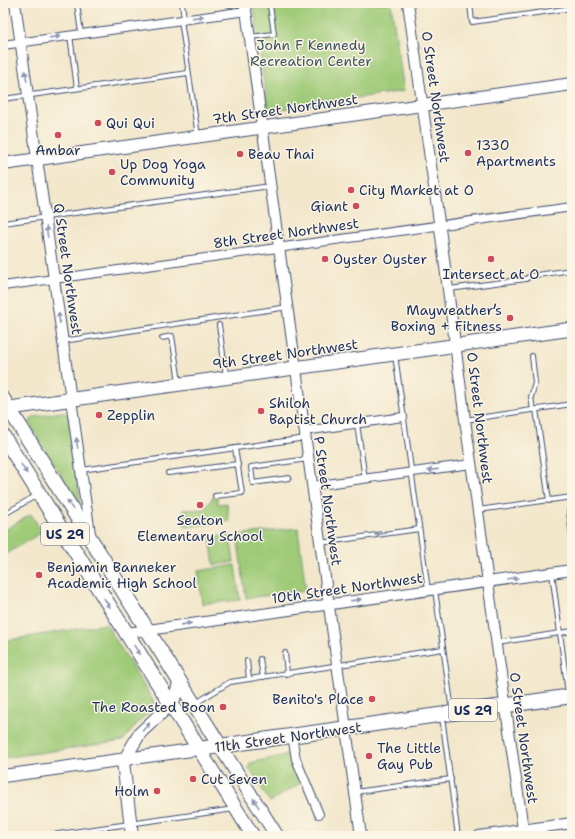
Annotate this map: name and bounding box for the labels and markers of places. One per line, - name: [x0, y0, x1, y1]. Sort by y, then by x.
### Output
- place label: Qui Qui: [106, 114, 155, 132]
- marker: Qui Qui: [93, 118, 103, 128]
- marker: Ambar: [53, 130, 63, 140]
- place label: 1330 Apartments: [476, 136, 556, 170]
- place label: Ambar: [35, 141, 81, 159]
- place label: Beau Thai: [248, 145, 315, 163]
- marker: 1330 Apartments: [463, 148, 473, 158]
- marker: Beau Thai: [235, 149, 245, 159]
- place label: Up Dog Yoga Community: [120, 155, 206, 189]
- marker: Up Dog Yoga Community: [107, 167, 117, 177]
- place label: City Market at O: [359, 181, 474, 199]
- marker: City Market at O: [346, 185, 356, 195]
- place label: Giant: [310, 197, 348, 215]
- marker: Giant: [351, 201, 361, 211]
- place label: Oyster Oyster: [333, 250, 427, 268]
- marker: Oyster Oyster: [320, 254, 330, 264]
- marker: Intersect at O: [486, 254, 496, 264]
- place label: Intersect at O: [443, 265, 539, 283]
- place label: Mayweather’s Boxing + Fitness: [391, 301, 502, 335]
- marker: Mayweather’s Boxing + Fitness: [505, 313, 515, 323]
- place label: Shiloh Baptist Church: [269, 394, 367, 428]
- place label: Zepplin: [107, 406, 155, 424]
- marker: Shiloh Baptist Church: [256, 406, 266, 416]
- marker: Zepplin: [94, 410, 104, 420]
- marker: Seaton Elementary School: [195, 500, 205, 510]
- place label: Seaton Elementary School: [137, 511, 264, 545]
- place label: Benjamin Banneker Academic High School: [47, 558, 197, 592]
- marker: Benjamin Banneker Academic High School: [34, 570, 44, 580]
- place label: Benito's Place: [272, 690, 364, 708]
- marker: Benito's Place: [367, 694, 377, 704]
- place label: The Roasted Boon: [92, 698, 215, 716]
- marker: The Roasted Boon: [218, 702, 228, 712]
- place label: The Little Gay Pub: [377, 739, 441, 773]
- marker: The Little Gay Pub: [364, 751, 374, 761]
- place label: Cut Seven: [201, 770, 267, 788]
- marker: Cut Seven: [188, 774, 198, 784]
- place label: Holm: [114, 782, 149, 800]
- marker: Holm: [152, 786, 162, 796]

